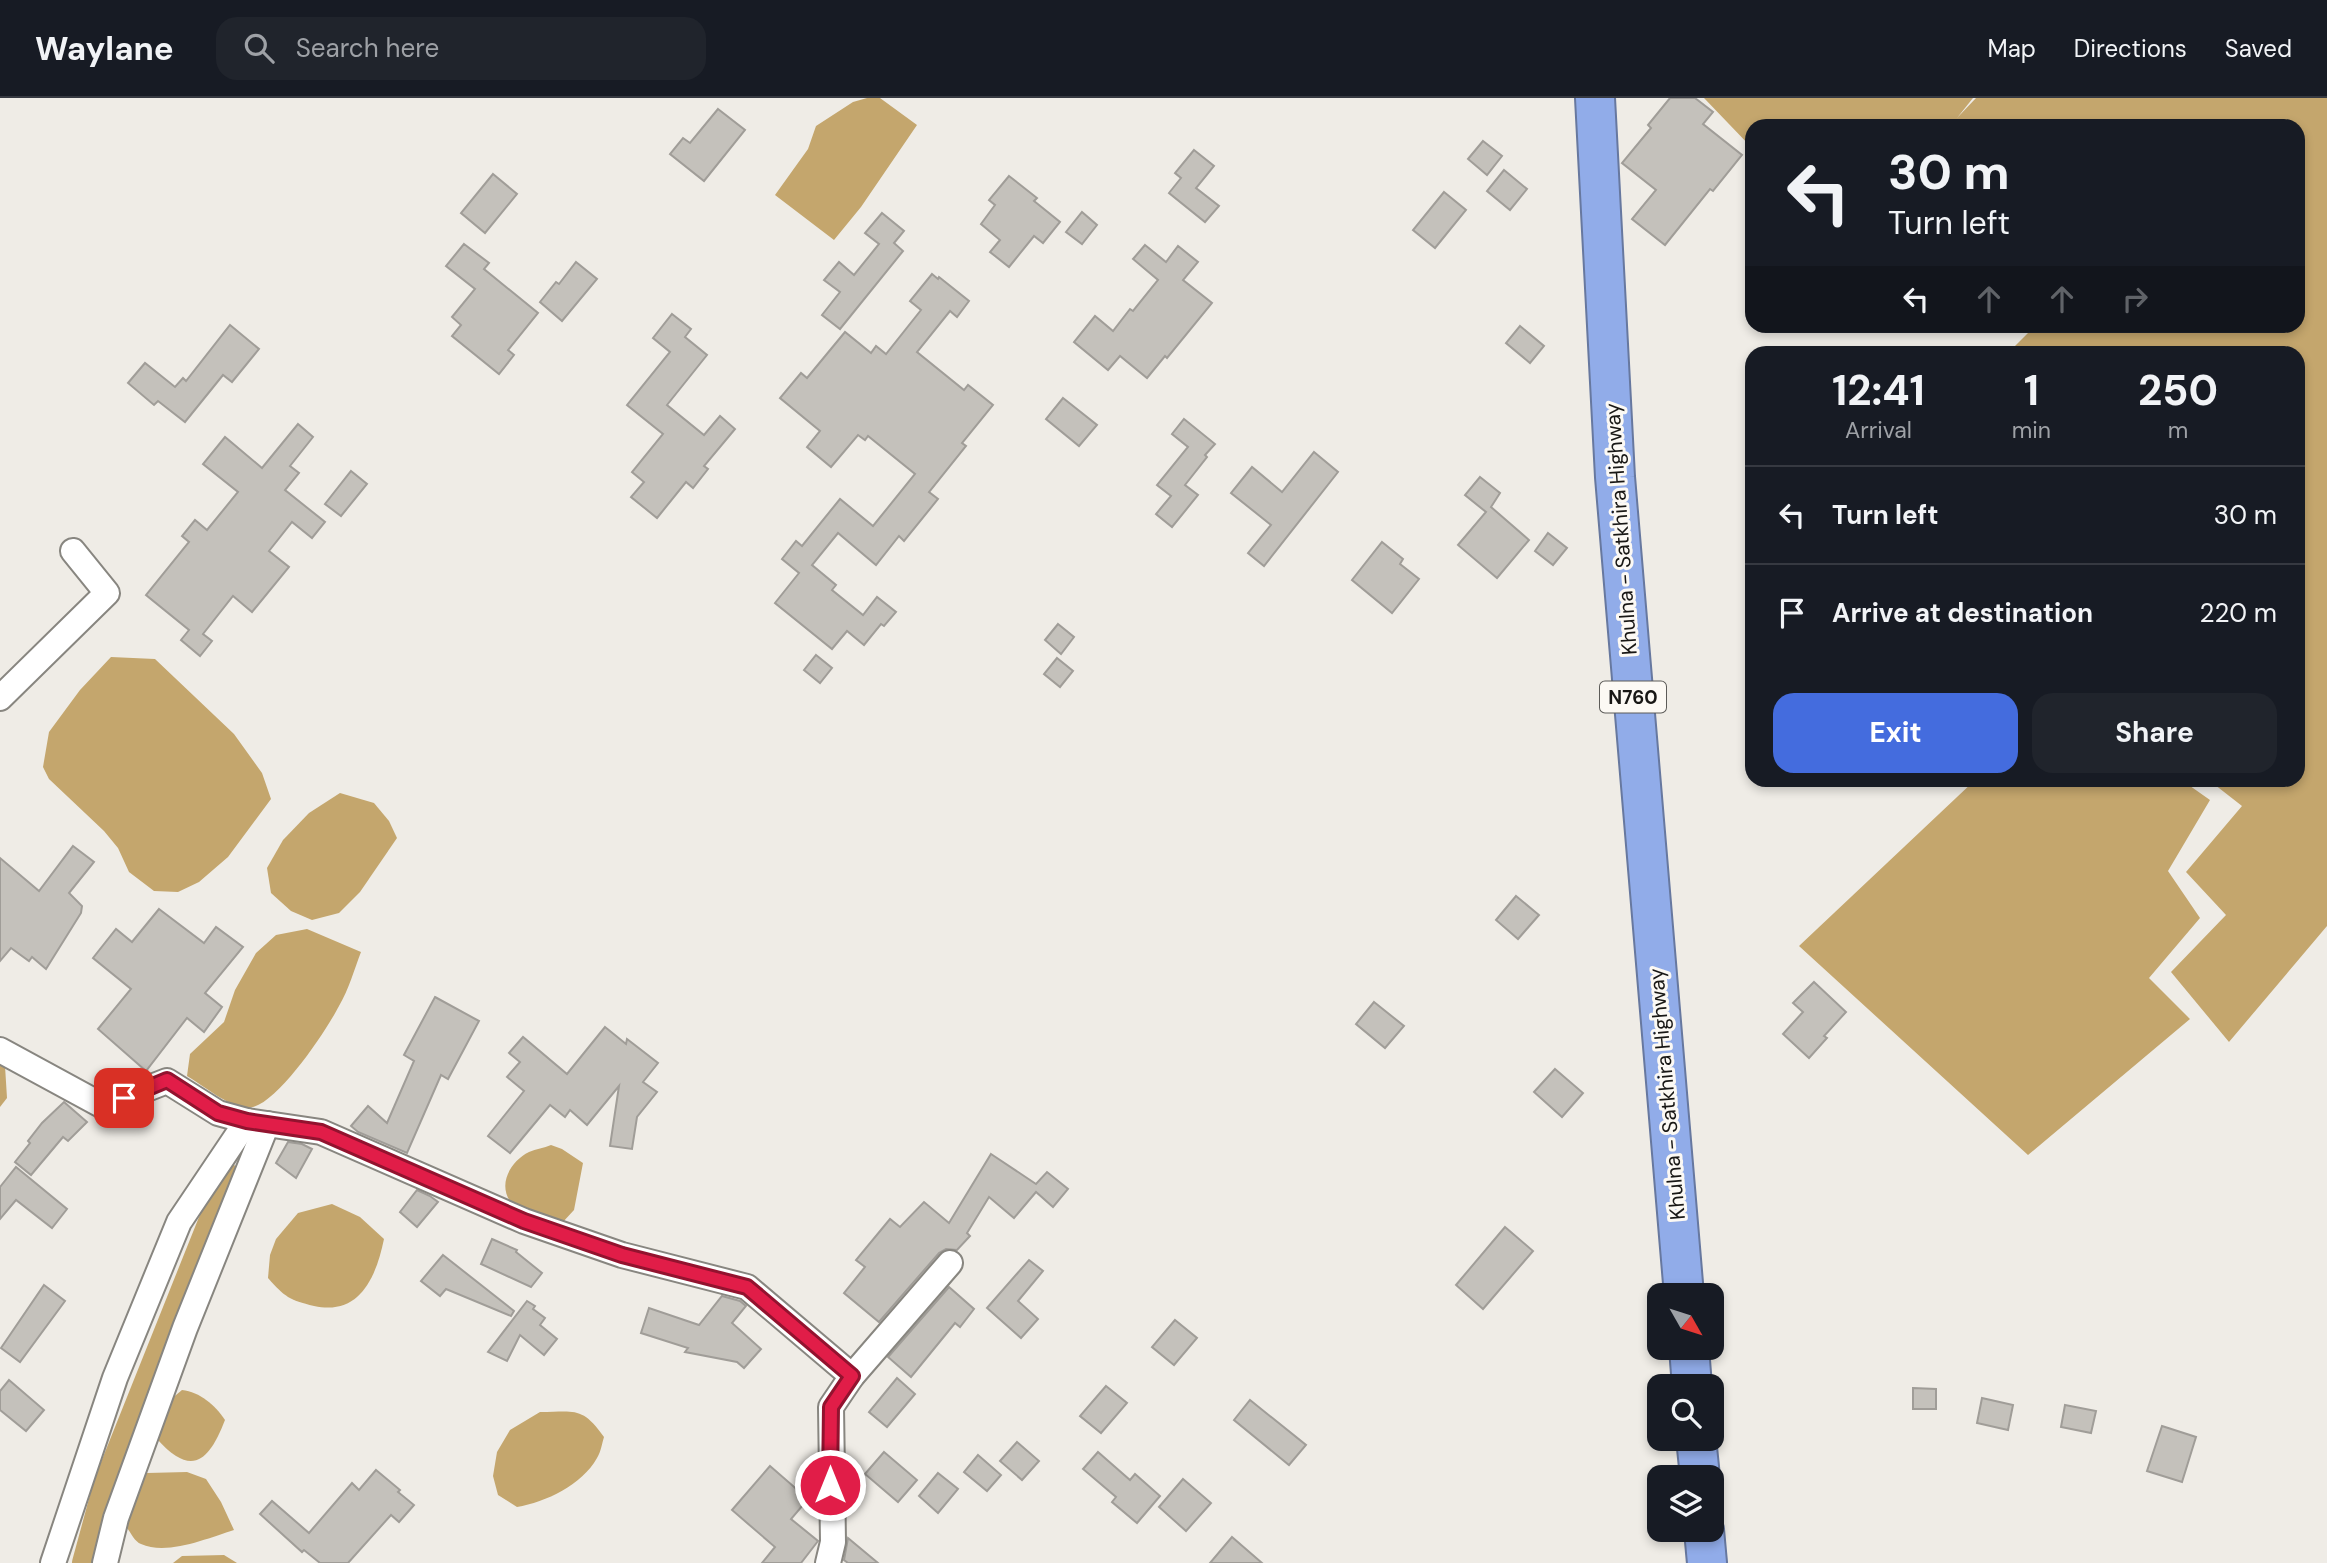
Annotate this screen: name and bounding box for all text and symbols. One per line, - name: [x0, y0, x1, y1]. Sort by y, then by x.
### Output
- search box: [216, 17, 706, 80]
- text: Waylane: [35, 27, 174, 70]
- icon: search: [240, 29, 278, 67]
- text: Search here: [296, 31, 439, 65]
- text: Map: [1988, 33, 2036, 64]
- text: Directions: [2074, 33, 2187, 64]
- text: Saved: [2225, 33, 2292, 64]
- text: 30 m: [1888, 140, 2010, 204]
- icon: left: [1773, 147, 1864, 238]
- text: Turn left: [1888, 202, 2010, 244]
- icon: left: [1897, 280, 1935, 318]
- icon: ahead: [1970, 280, 2008, 318]
- icon: ahead: [2043, 280, 2081, 318]
- icon: right: [2116, 280, 2154, 318]
- text: 12:41: [1832, 363, 1925, 418]
- text: 1: [2024, 363, 2039, 418]
- text: 250: [2138, 363, 2218, 418]
- street label: Khulna - Satkhira Highway: [1598, 402, 1644, 656]
- text: Arrival: [1845, 415, 1912, 445]
- text: min: [2012, 415, 2051, 445]
- text: m: [2168, 415, 2188, 445]
- icon: left: [1773, 496, 1811, 534]
- text: Turn left: [1832, 498, 1939, 532]
- text: 30 m: [2214, 498, 2277, 532]
- icon: arrive: [1773, 594, 1811, 632]
- text: Arrive at destination: [1832, 596, 2093, 630]
- text: 220 m: [2199, 596, 2277, 630]
- road number: N760: [1600, 682, 1666, 712]
- button: Exit: [1773, 693, 2018, 773]
- button: Share: [2032, 693, 2277, 773]
- street label: Khulna - Satkhira Highway: [1642, 967, 1692, 1221]
- pin: [94, 1068, 154, 1128]
- icon: arrive: [105, 1079, 143, 1117]
- north arrow: [1647, 1283, 1724, 1360]
- map controls: [1647, 1283, 1724, 1542]
- button: search: [1647, 1374, 1724, 1451]
- position arrow: [793, 1448, 867, 1522]
- button: layers: [1647, 1465, 1724, 1542]

